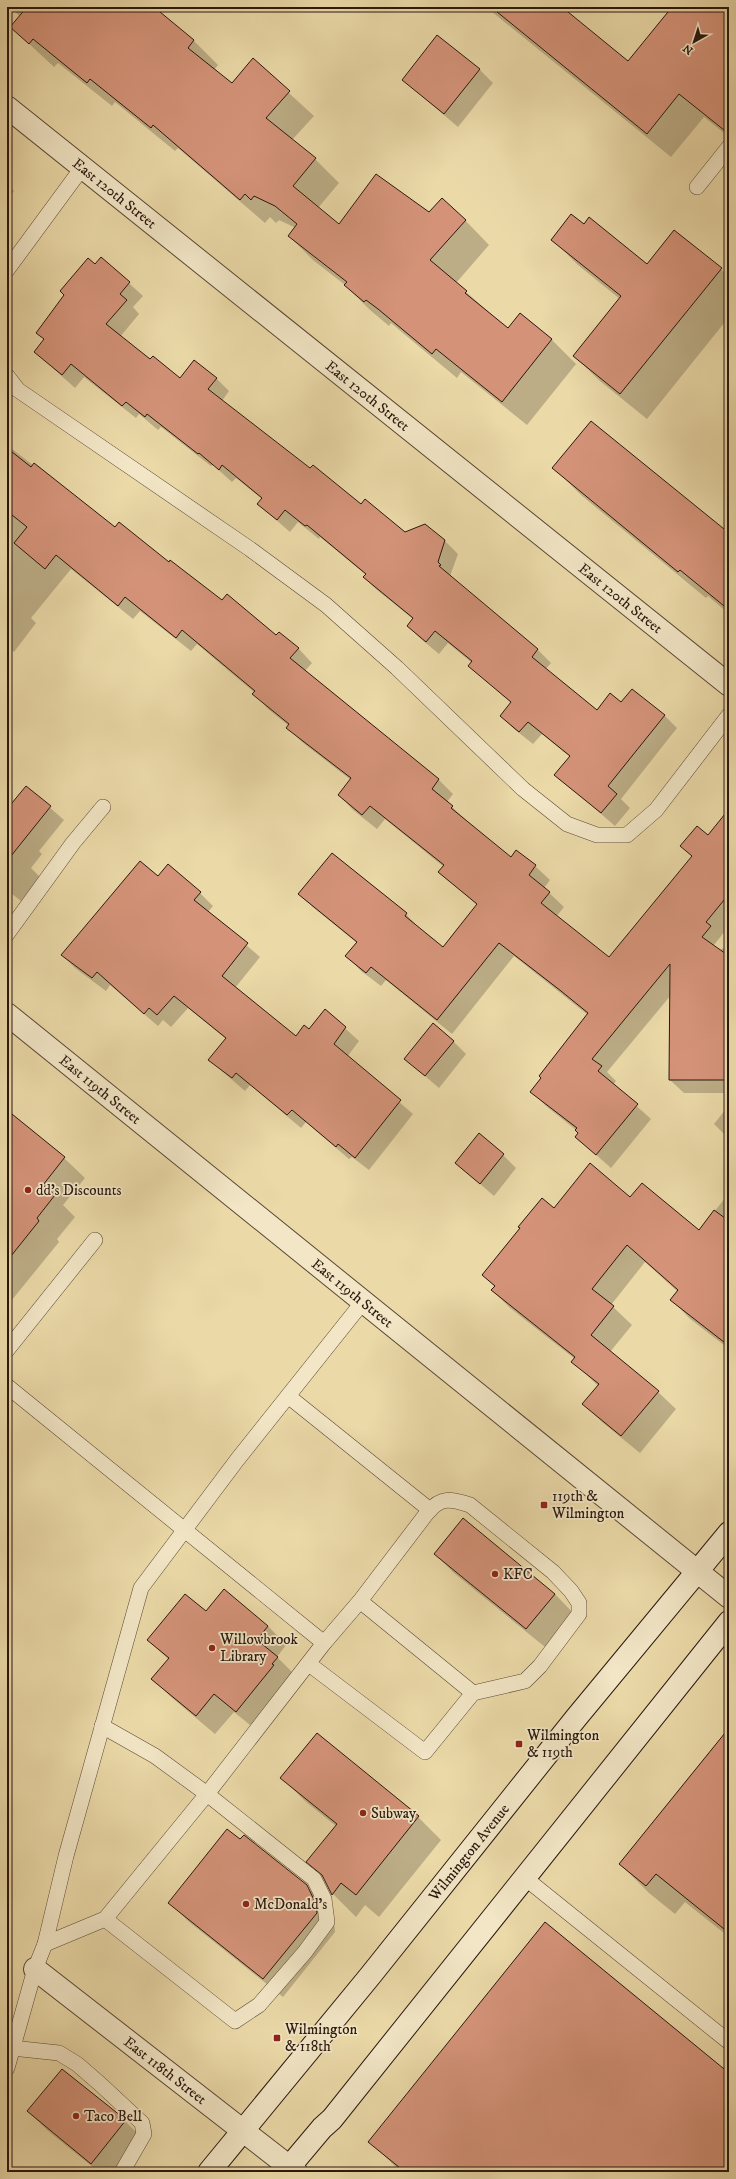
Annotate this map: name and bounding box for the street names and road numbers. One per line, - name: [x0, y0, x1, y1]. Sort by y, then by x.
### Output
- street label: East 120th Street: [68, 154, 160, 233]
- street label: East 120th Street: [321, 357, 413, 436]
- street label: East 120th Street: [574, 559, 666, 638]
- street label: East 119th Street: [55, 1051, 145, 1129]
- street label: East 119th Street: [307, 1255, 397, 1332]
- street label: Wilmington Avenue: [424, 1800, 514, 1906]
- street label: East 118th Street: [120, 2032, 210, 2109]

